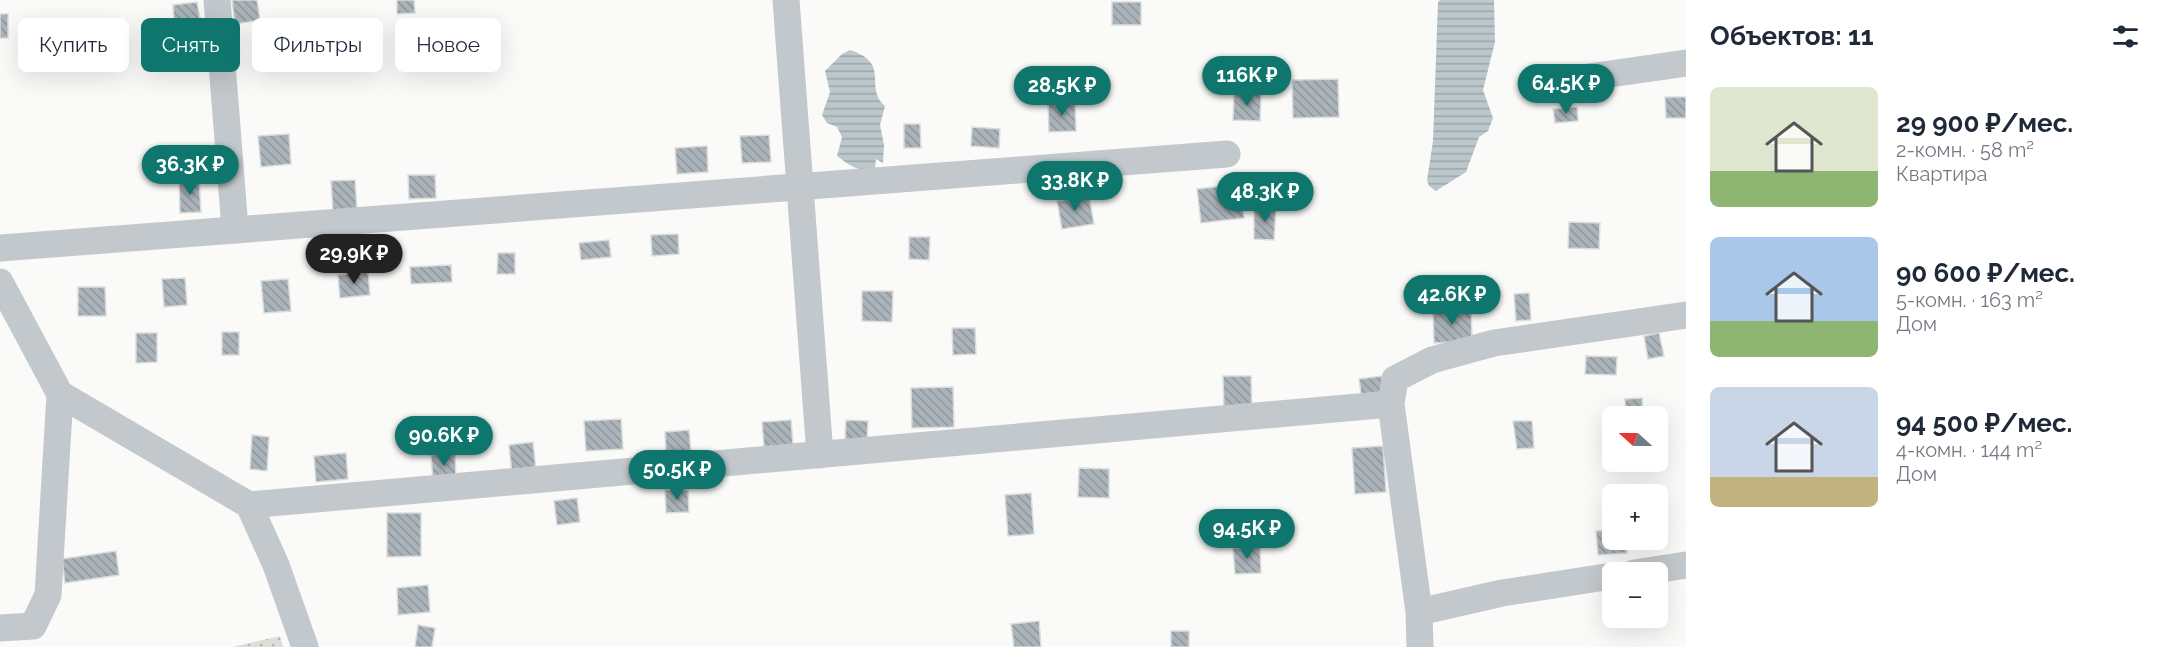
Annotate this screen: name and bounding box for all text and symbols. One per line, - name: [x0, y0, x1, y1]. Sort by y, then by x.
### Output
- chip: Купить: [18, 18, 129, 72]
- chip: Снять: [141, 18, 240, 72]
- chip: Фильтры: [252, 18, 383, 72]
- chip: Новое: [395, 18, 501, 72]
- icon: filters: [2109, 20, 2142, 53]
- text: Объектов: 11: [1710, 21, 1874, 51]
- pin: 116K ₽: [1198, 56, 1296, 107]
- text: 116K ₽: [1216, 63, 1278, 87]
- pin: 64.5K ₽: [1511, 64, 1621, 115]
- pin: 28.5K ₽: [1007, 66, 1117, 117]
- text: 64.5K ₽: [1532, 71, 1600, 95]
- text: 28.5K ₽: [1028, 73, 1096, 97]
- text: 29 900 ₽/мес.: [1896, 108, 2073, 138]
- icon: home: [1758, 111, 1830, 183]
- text: 2-комн. · 58 m²: [1896, 138, 2034, 162]
- pin: 36.3K ₽: [135, 145, 245, 196]
- text: 36.3K ₽: [156, 152, 224, 176]
- pin: 33.8K ₽: [1020, 161, 1130, 212]
- text: Квартира: [1896, 162, 1987, 186]
- text: 33.8K ₽: [1041, 168, 1109, 192]
- pin: 48.3K ₽: [1210, 172, 1320, 223]
- text: 48.3K ₽: [1231, 179, 1299, 203]
- pin: 29.9K ₽: [299, 234, 409, 285]
- text: 29.9K ₽: [320, 241, 388, 265]
- text: 90 600 ₽/мес.: [1896, 258, 2075, 288]
- icon: home: [1758, 261, 1830, 333]
- pin: 42.6K ₽: [1397, 275, 1507, 326]
- text: 42.6K ₽: [1418, 282, 1486, 306]
- text: 5-комн. · 163 m²: [1896, 288, 2043, 312]
- text: Дом: [1896, 312, 1937, 336]
- north arrow: [1602, 406, 1668, 472]
- map controls: [1602, 406, 1668, 628]
- text: 94 500 ₽/мес.: [1896, 408, 2072, 438]
- icon: home: [1758, 411, 1830, 483]
- pin: 90.6K ₽: [389, 416, 499, 467]
- text: 90.6K ₽: [409, 423, 479, 447]
- text: 4-комн. · 144 m²: [1896, 438, 2042, 462]
- pin: 50.5K ₽: [622, 450, 732, 501]
- text: 50.5K ₽: [643, 457, 711, 481]
- text: Дом: [1896, 462, 1937, 486]
- button: +: [1602, 484, 1668, 550]
- pin: 94.5K ₽: [1192, 509, 1302, 560]
- text: 94.5K ₽: [1213, 516, 1281, 540]
- button: −: [1602, 562, 1668, 628]

